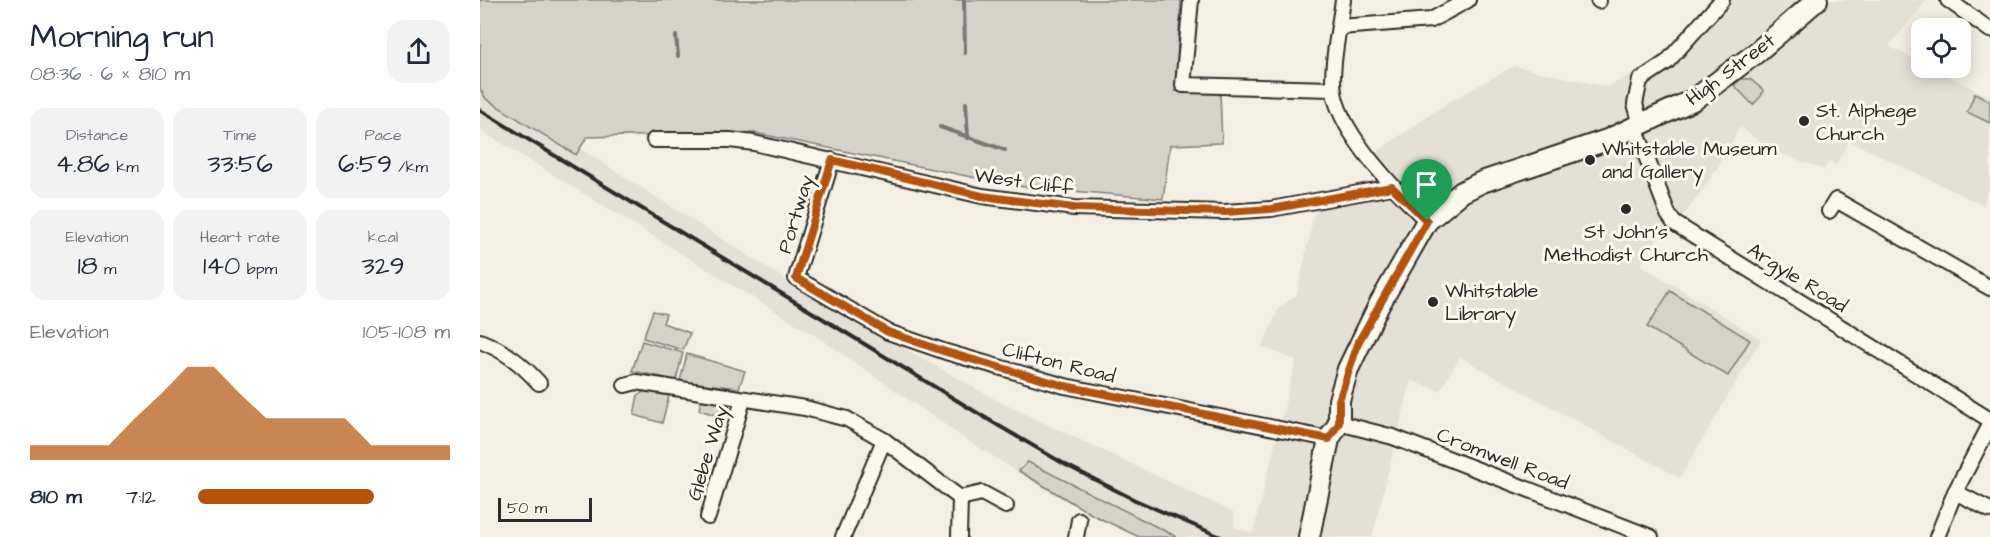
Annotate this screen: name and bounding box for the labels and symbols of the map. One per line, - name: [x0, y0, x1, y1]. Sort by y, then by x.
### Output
- street label: High Street: [1680, 27, 1782, 113]
- place label: St. Alphege Church: [1816, 97, 1917, 148]
- marker: St. Alphege Church: [1797, 114, 1811, 128]
- place label: Whitstable Museum and Gallery: [1602, 135, 1777, 187]
- marker: Whitstable Museum and Gallery: [1583, 153, 1597, 167]
- pin: [1401, 159, 1452, 221]
- street label: West Cliff: [972, 161, 1075, 203]
- street label: Portway: [771, 172, 822, 257]
- marker: St John's Methodist Church: [1619, 202, 1633, 216]
- place label: St John's Methodist Church: [1544, 218, 1708, 269]
- street label: Argyle Road: [1742, 236, 1853, 321]
- place label: Whitstable Library: [1445, 277, 1539, 329]
- marker: Whitstable Library: [1426, 295, 1440, 309]
- street label: Clifton Road: [999, 335, 1118, 391]
- street label: Glebe Way: [680, 402, 737, 504]
- street label: Cromwell Road: [1433, 421, 1573, 497]
- scale bar: [498, 495, 592, 522]

